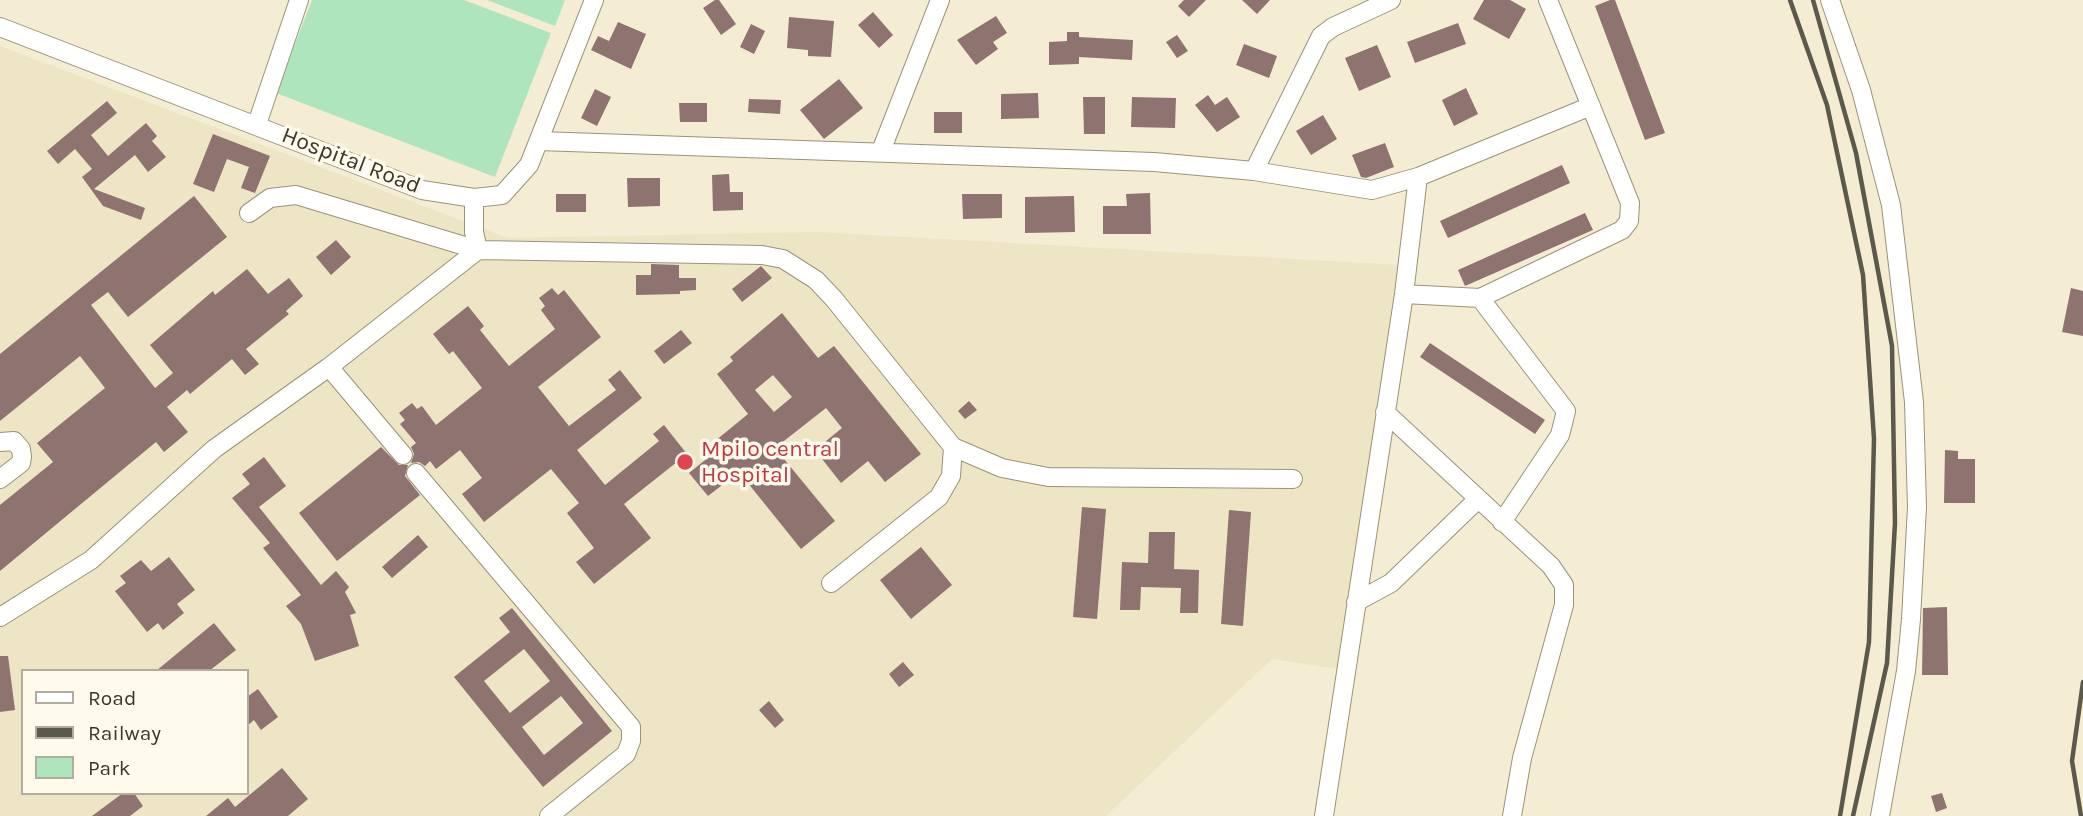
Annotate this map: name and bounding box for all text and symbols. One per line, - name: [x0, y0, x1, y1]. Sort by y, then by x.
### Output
- street label: Hospital Road: [278, 122, 424, 200]
- place label: Mpilo central Hospital: [701, 435, 839, 489]
- marker: Mpilo central Hospital: [675, 452, 695, 472]
- legend: [21, 669, 248, 795]
- text: Road: [88, 686, 136, 710]
- text: Railway: [88, 721, 161, 745]
- text: Park: [88, 756, 131, 780]

